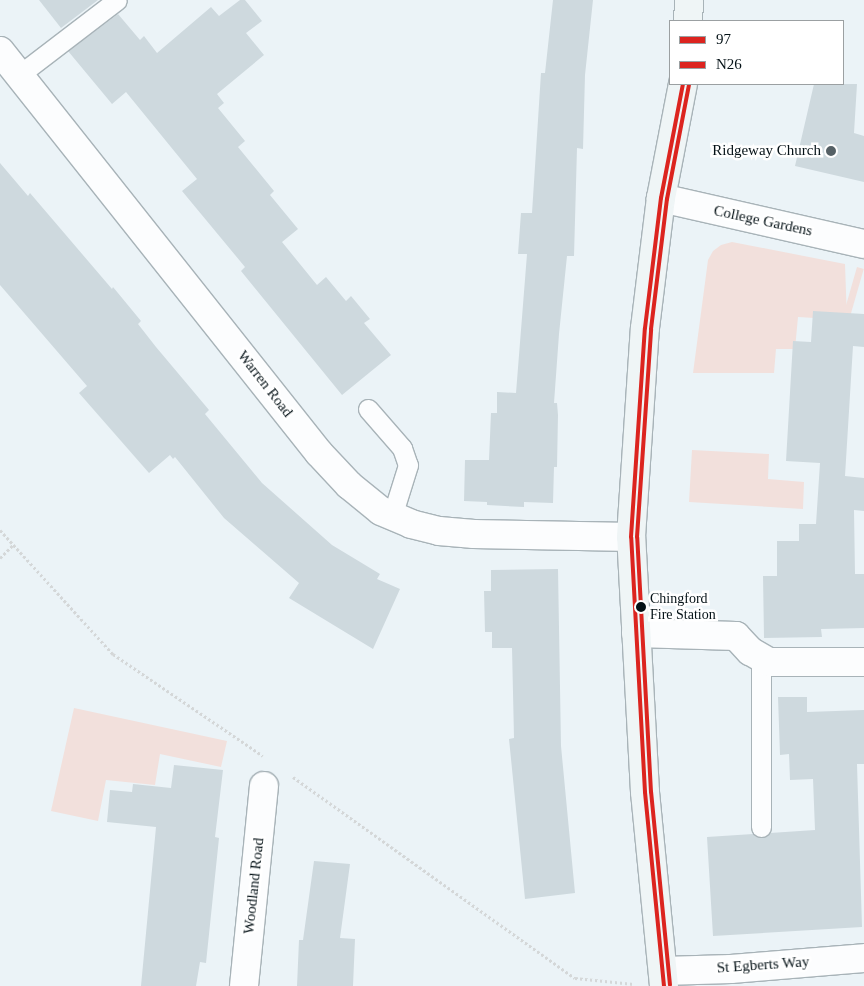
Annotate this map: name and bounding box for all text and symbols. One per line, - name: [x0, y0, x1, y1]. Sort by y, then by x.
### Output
- legend: [669, 20, 844, 85]
- text: 97: [716, 31, 731, 47]
- text: N26: [716, 56, 742, 72]
- place label: Ridgeway Church: [712, 142, 821, 160]
- marker: Ridgeway Church: [825, 145, 837, 157]
- street label: College Gardens: [712, 202, 814, 240]
- street label: Warren Road: [234, 347, 296, 421]
- place label: Chingford Fire Station: [650, 591, 716, 624]
- marker: Chingford Fire Station: [636, 602, 646, 612]
- street label: Woodland Road: [240, 837, 268, 935]
- street label: St Egberts Way: [716, 953, 810, 977]

